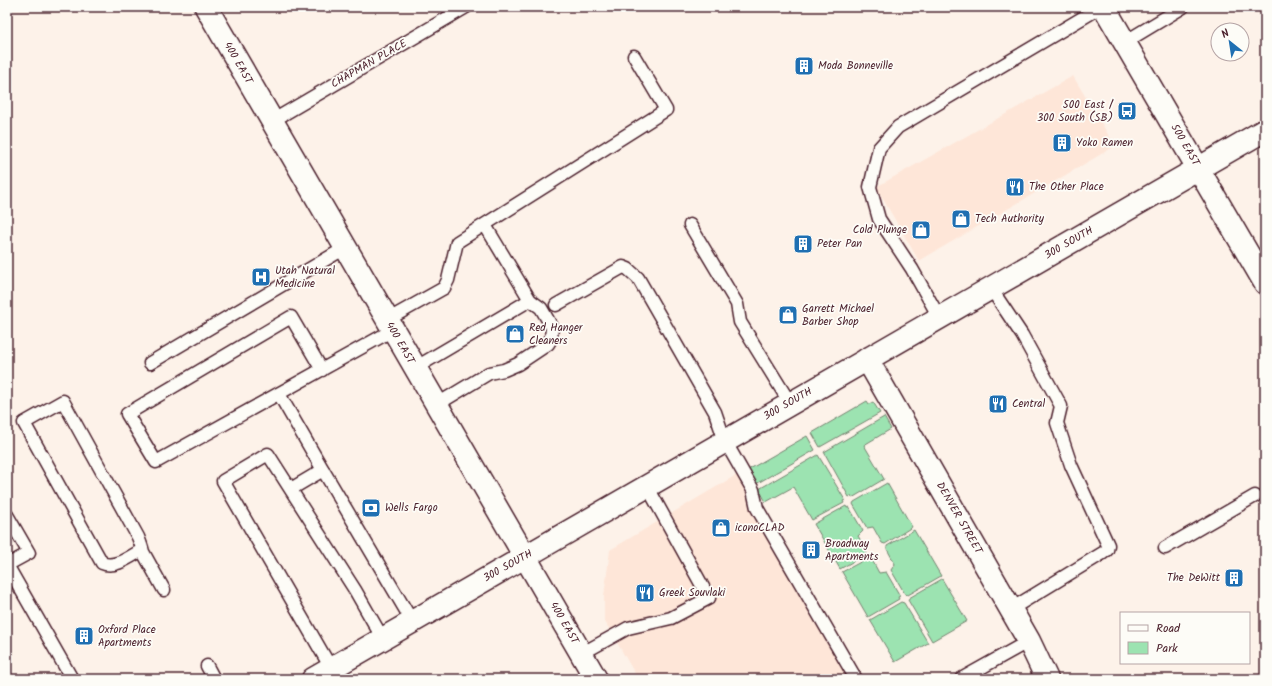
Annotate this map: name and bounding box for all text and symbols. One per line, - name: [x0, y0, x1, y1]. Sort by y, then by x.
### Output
- north arrow: [1210, 22, 1250, 62]
- text: N: [1218, 25, 1233, 44]
- street label: CHAPMAN PLACE: [327, 35, 411, 93]
- street label: 400 EAST: [219, 38, 258, 89]
- building icon: Moda Bonneville: [793, 55, 815, 77]
- place label: Moda Bonneville: [818, 57, 893, 75]
- place label: 500 East / 300 South (SB): [1037, 96, 1114, 127]
- bus stop icon: 500 East / 300 South (SB): [1116, 100, 1138, 122]
- street label: 500 EAST: [1166, 121, 1205, 170]
- building icon: Yoko Ramen: [1051, 132, 1073, 154]
- place label: Yoko Ramen: [1076, 134, 1133, 152]
- restaurant icon: The Other Place: [1004, 176, 1026, 198]
- place label: The Other Place: [1029, 178, 1104, 196]
- shop icon: Tech Authority: [950, 208, 972, 230]
- place label: Tech Authority: [975, 210, 1045, 228]
- shop icon: Cold Plunge: [910, 219, 932, 241]
- place label: Cold Plunge: [853, 221, 907, 239]
- street label: 300 SOUTH: [1041, 222, 1097, 264]
- building icon: Peter Pan: [792, 233, 814, 255]
- place label: Peter Pan: [817, 235, 862, 253]
- place label: Utah Natural Medicine: [275, 262, 335, 293]
- hospital icon: Utah Natural Medicine: [250, 266, 272, 288]
- place label: Garrett Michael Barber Shop: [802, 300, 874, 331]
- shop icon: Garrett Michael Barber Shop: [777, 304, 799, 326]
- street label: 400 EAST: [381, 318, 420, 369]
- place label: Red Hanger Cleaners: [529, 319, 584, 350]
- shop icon: Red Hanger Cleaners: [504, 323, 526, 345]
- street label: 300 SOUTH: [760, 383, 816, 425]
- restaurant icon: Central: [987, 393, 1009, 415]
- place label: Central: [1012, 395, 1045, 413]
- street label: DENVER STREET: [931, 478, 988, 559]
- bank icon: Wells Fargo: [360, 497, 382, 519]
- place label: Wells Fargo: [385, 499, 438, 517]
- shop icon: iconoCLAD: [710, 517, 732, 539]
- place label: iconoCLAD: [735, 519, 785, 537]
- place label: Broadway Apartments: [825, 535, 879, 566]
- building icon: Broadway Apartments: [800, 539, 822, 561]
- street label: 300 SOUTH: [480, 545, 536, 587]
- building icon: The DeWitt: [1223, 567, 1245, 589]
- place label: The DeWitt: [1167, 569, 1221, 587]
- restaurant icon: Greek Souvlaki: [634, 582, 656, 604]
- place label: Greek Souvlaki: [659, 584, 726, 602]
- street label: 400 EAST: [545, 598, 584, 649]
- legend: [1120, 612, 1250, 664]
- text: Road: [1156, 619, 1181, 638]
- place label: Oxford Place Apartments: [98, 621, 156, 652]
- building icon: Oxford Place Apartments: [73, 625, 95, 647]
- text: Park: [1156, 639, 1178, 658]

